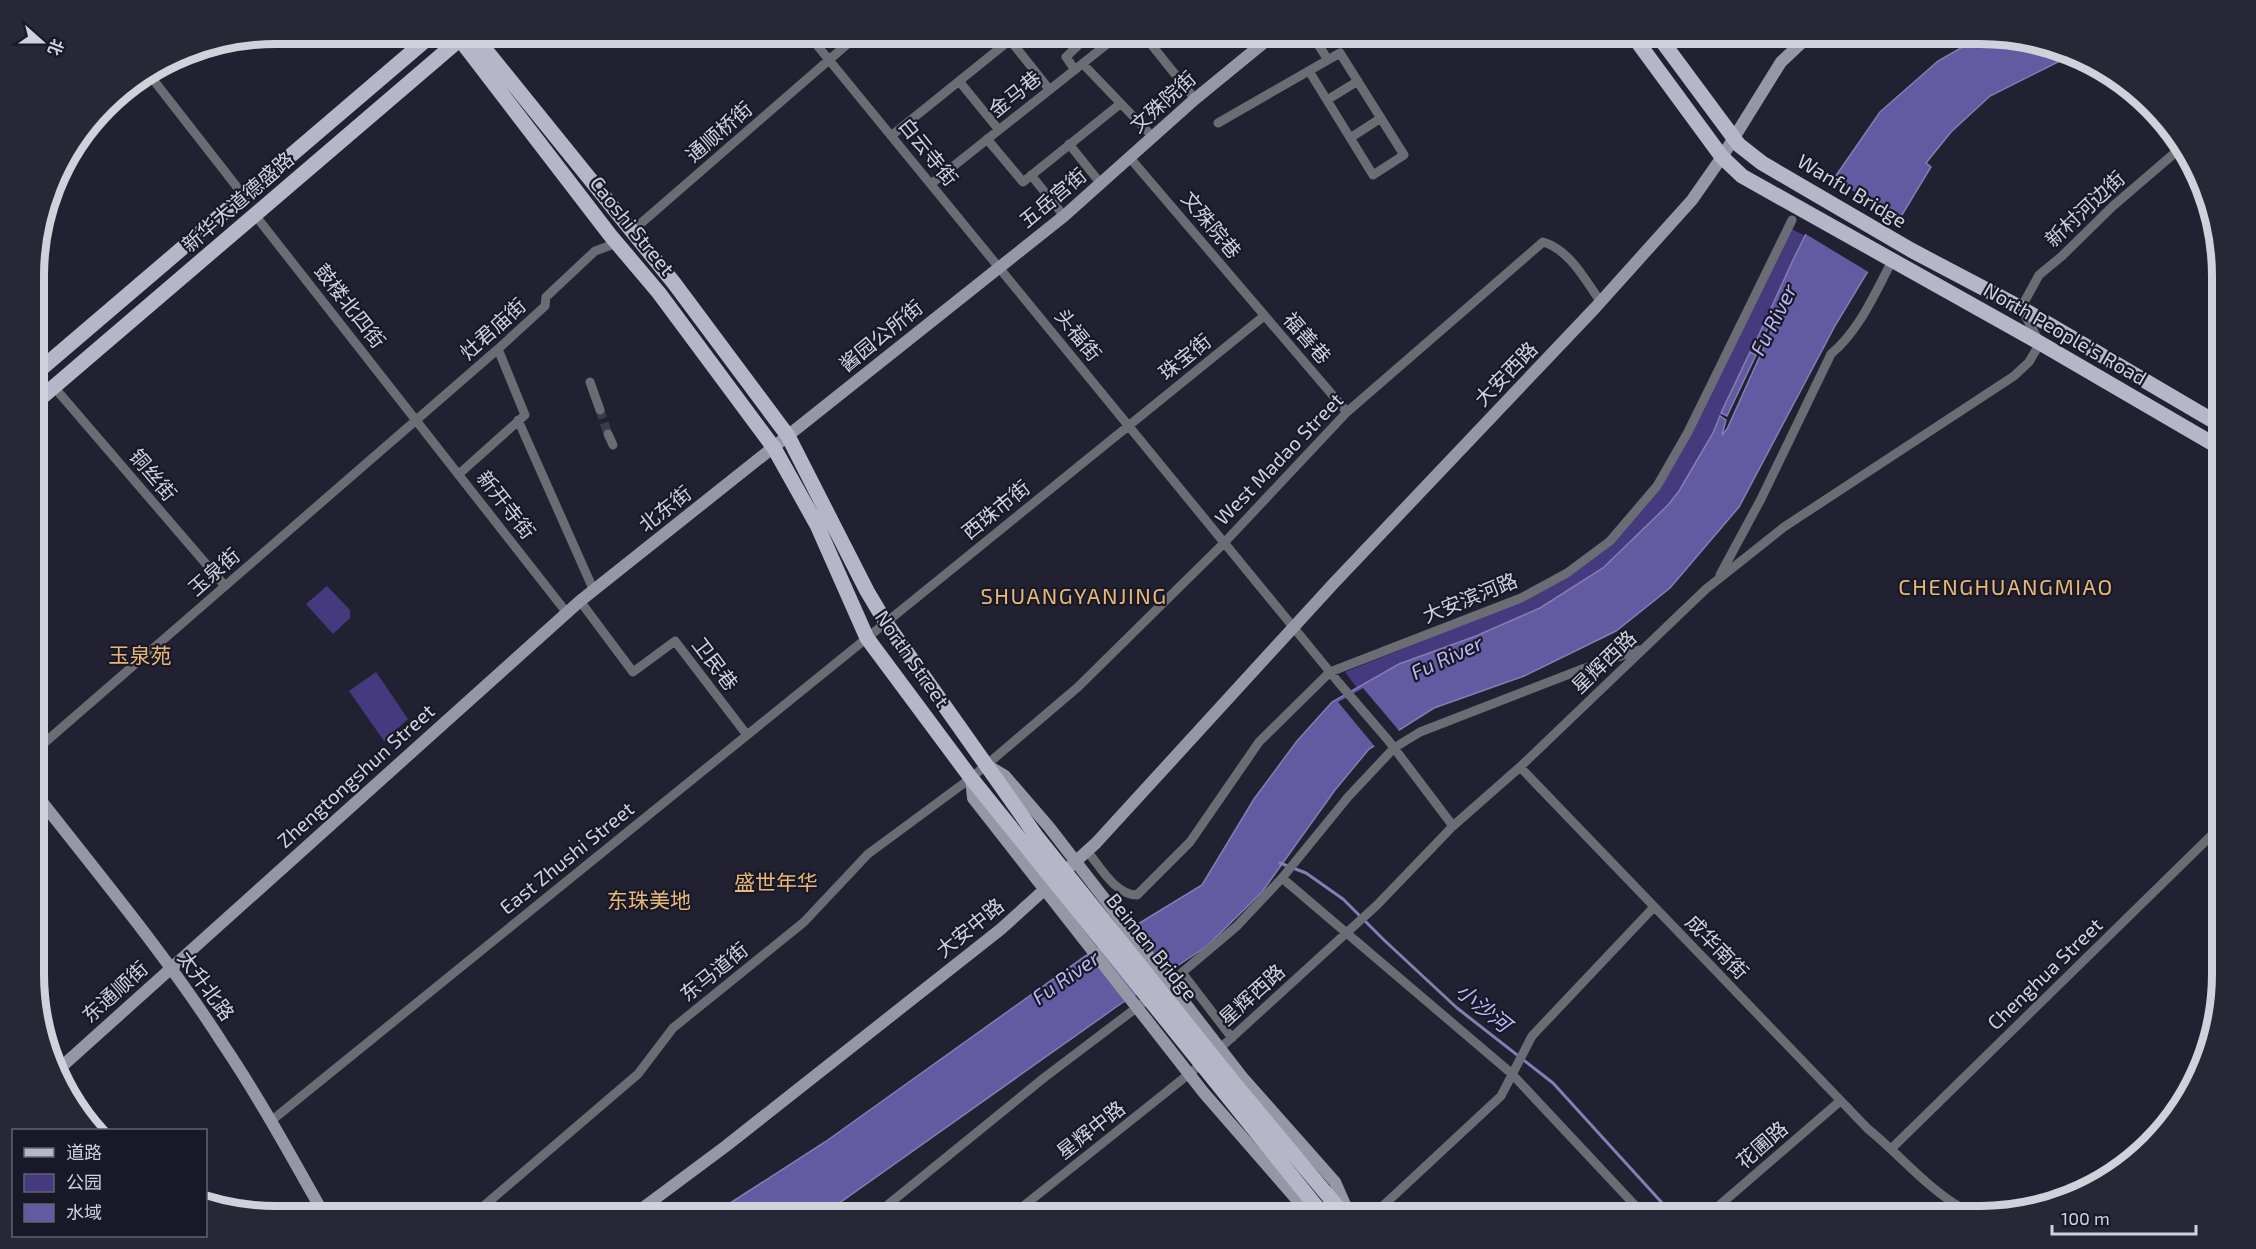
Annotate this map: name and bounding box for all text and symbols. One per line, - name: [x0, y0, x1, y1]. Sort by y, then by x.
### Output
- north arrow: [12, 12, 72, 72]
- text: 北: [45, 37, 68, 58]
- street label: 金马巷: [984, 65, 1045, 121]
- street label: 文殊院街: [1125, 66, 1200, 137]
- street label: 通顺桥街: [680, 96, 756, 167]
- street label: 白云寺街: [894, 113, 963, 190]
- street label: 新华大道德盛路: [177, 146, 298, 256]
- street label: Wanfu Bridge: [1793, 148, 1912, 232]
- street label: 五岳宫街: [1014, 162, 1091, 232]
- street label: 新村河边街: [2040, 165, 2129, 251]
- street label: Caoshi Street: [586, 171, 680, 280]
- street label: 文殊院巷: [1177, 186, 1247, 263]
- street label: 鼓楼北四街: [311, 259, 391, 352]
- street label: North People's Road: [1980, 277, 2151, 390]
- water label: Fu River: [1744, 279, 1801, 359]
- street label: 灶君庙街: [455, 293, 530, 364]
- street label: 酱园公所街: [834, 294, 927, 376]
- street label: 头福街: [1051, 304, 1107, 365]
- street label: 福善巷: [1279, 307, 1336, 368]
- street label: 珠宝街: [1154, 328, 1215, 384]
- street label: 大安西路: [1469, 336, 1542, 410]
- street label: West Madao Street: [1209, 387, 1348, 529]
- street label: 铜丝街: [125, 444, 182, 505]
- street label: 新开寺街: [473, 465, 541, 543]
- street label: 西珠市街: [957, 475, 1034, 544]
- street label: 北东街: [633, 480, 695, 536]
- street label: 玉泉街: [183, 543, 244, 600]
- street label: 大安滨河路: [1419, 567, 1520, 627]
- district label: CHENGHUANGMIAO: [1898, 573, 2114, 599]
- district label: SHUANGYANJING: [980, 582, 1168, 608]
- street label: North Street: [871, 605, 955, 712]
- street label: 星辉西路: [1566, 625, 1640, 698]
- water label: Fu River: [1406, 629, 1487, 684]
- street label: 卫民巷: [688, 632, 743, 695]
- district label: 玉泉苑: [109, 642, 172, 667]
- street label: Zhengtongshun Street: [272, 698, 439, 852]
- street label: East Zhushi Street: [494, 796, 639, 919]
- district label: 盛世年华: [734, 869, 818, 894]
- district label: 东珠美地: [607, 887, 691, 912]
- street label: Beimen Bridge: [1102, 888, 1203, 1005]
- street label: 大安中路: [931, 893, 1008, 962]
- street label: 成华南街: [1681, 909, 1754, 983]
- street label: Chenghua Street: [1982, 912, 2107, 1034]
- street label: 东马道街: [675, 937, 752, 1006]
- water label: Fu River: [1027, 944, 1104, 1009]
- street label: 太升北路: [174, 946, 240, 1025]
- street label: 东通顺街: [77, 956, 152, 1027]
- street label: 星辉西路: [1214, 959, 1289, 1030]
- water label: 小沙河: [1452, 977, 1519, 1039]
- street label: 星辉中路: [1051, 1095, 1129, 1163]
- street label: 花圃路: [1731, 1116, 1792, 1173]
- legend: [12, 1129, 207, 1237]
- text: 道路: [66, 1141, 102, 1163]
- text: 公园: [66, 1171, 102, 1193]
- scale bar: [2052, 1198, 2196, 1236]
- text: 水域: [66, 1201, 102, 1223]
- text: 100 m: [2061, 1207, 2110, 1229]

